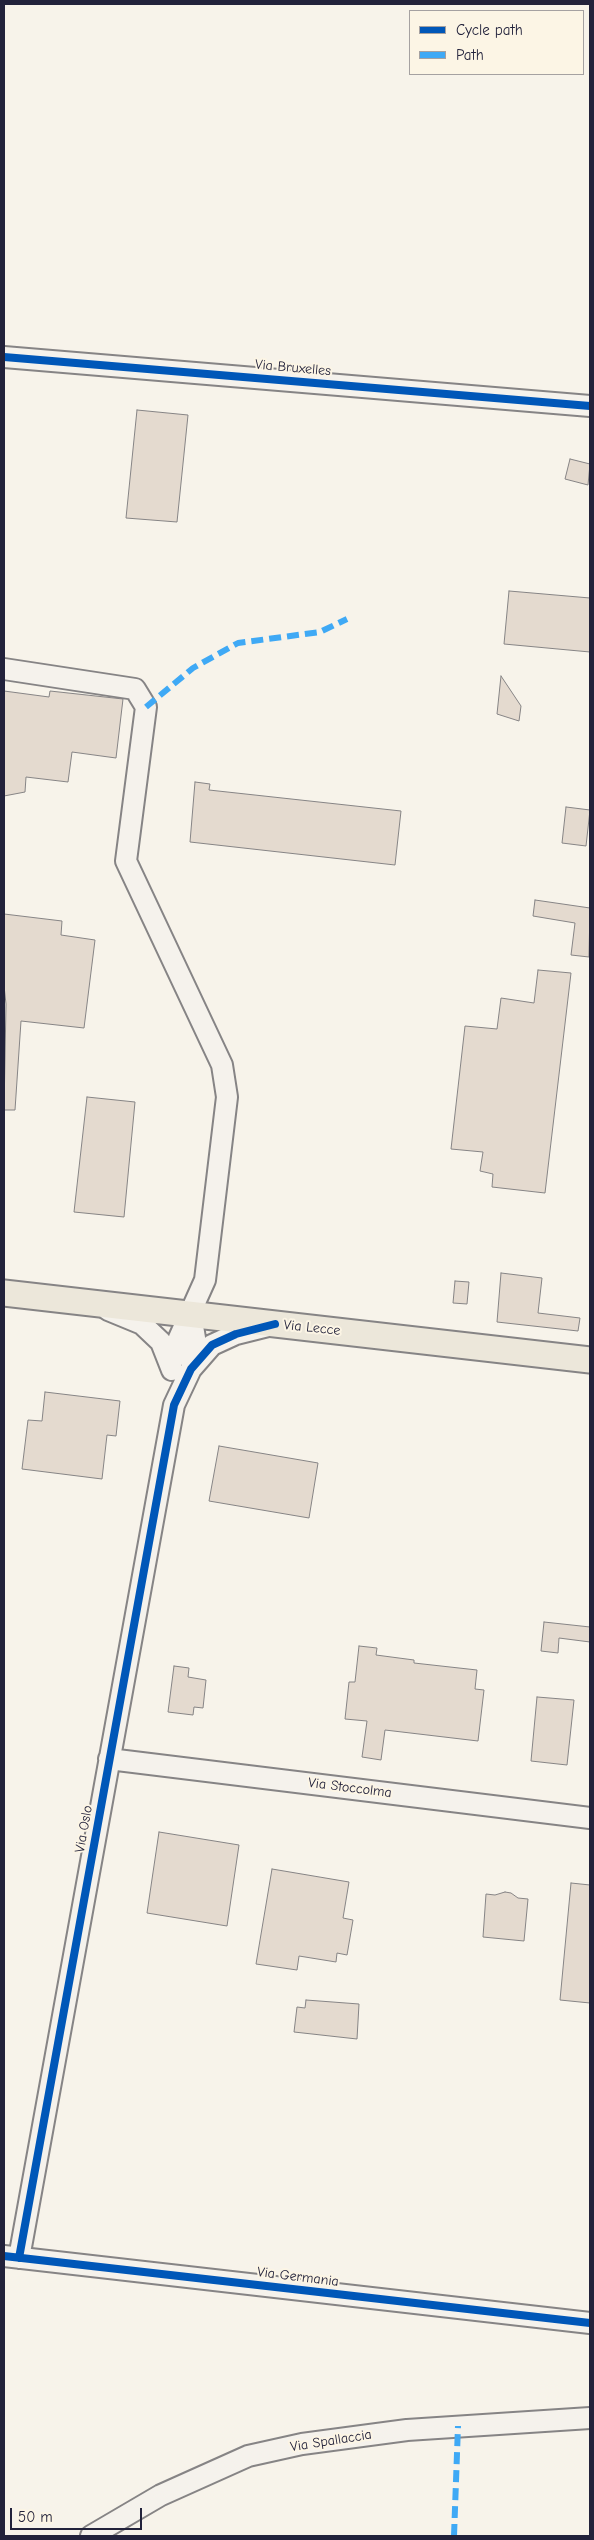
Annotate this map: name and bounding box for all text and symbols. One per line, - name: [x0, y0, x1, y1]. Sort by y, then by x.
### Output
- legend: [409, 10, 584, 75]
- text: Cycle path: [456, 21, 523, 39]
- text: Path: [456, 46, 484, 64]
- street label: Via Bruxelles: [254, 356, 332, 380]
- street label: Via Lecce: [283, 1317, 341, 1339]
- street label: Via Stoccolma: [307, 1775, 393, 1801]
- street label: Via Oslo: [72, 1804, 96, 1854]
- street label: Via Germania: [256, 2264, 340, 2290]
- street label: Via Spallaccia: [289, 2426, 373, 2456]
- scale bar: [12, 2498, 145, 2530]
- text: 50 m: [18, 2508, 53, 2526]

